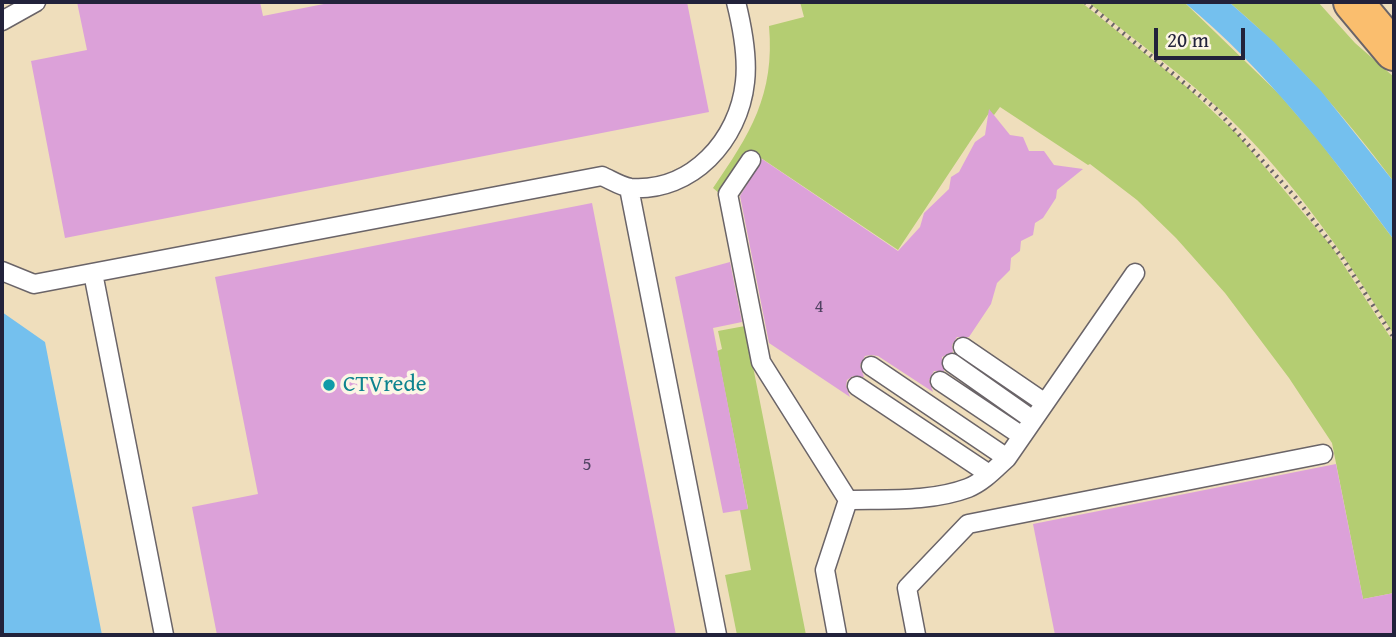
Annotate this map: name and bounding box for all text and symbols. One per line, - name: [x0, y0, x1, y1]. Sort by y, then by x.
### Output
- scale bar: [1158, 14, 1249, 58]
- text: 20 m: [1167, 24, 1209, 55]
- house number: 4: [814, 296, 824, 318]
- place label: CTVrede: [343, 371, 426, 399]
- marker: CTVrede: [321, 377, 337, 393]
- house number: 5: [582, 454, 592, 476]

